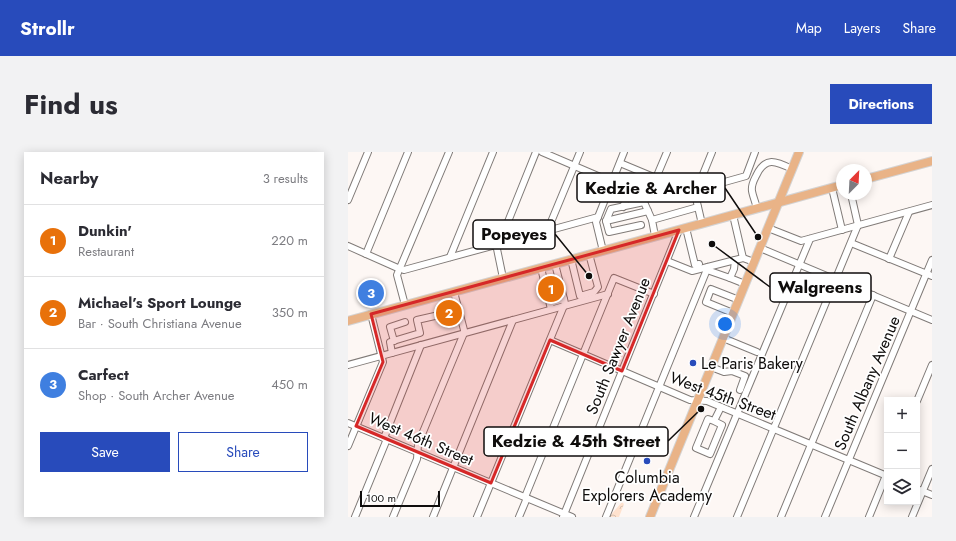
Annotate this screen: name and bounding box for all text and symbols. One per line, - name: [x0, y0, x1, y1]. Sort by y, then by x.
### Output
- text: Strollr: [20, 15, 75, 42]
- text: Map: [796, 18, 822, 38]
- text: Layers: [844, 18, 880, 38]
- text: Share: [902, 18, 936, 38]
- text: Find us: [24, 84, 118, 125]
- button: Directions: [830, 84, 932, 124]
- north arrow: [836, 164, 872, 200]
- text: Nearby: [40, 166, 98, 190]
- text: 3 results: [263, 169, 308, 188]
- callout: Kedzie & Archer: [577, 173, 725, 202]
- text: Kedzie & Archer: [585, 176, 717, 200]
- text: Dunkin': [78, 220, 132, 242]
- callout: Popeyes: [473, 220, 555, 249]
- text: Popeyes: [481, 222, 547, 246]
- text: 1: [50, 231, 56, 250]
- text: 220 m: [271, 231, 308, 250]
- text: Restaurant: [78, 242, 134, 261]
- callout: Walgreens: [770, 273, 871, 302]
- pin: 1: [538, 274, 564, 304]
- street label: South Sawyer Avenue: [580, 274, 656, 418]
- text: Walgreens: [778, 275, 862, 299]
- pin: 3: [358, 278, 384, 308]
- text: Michael’s Sport Lounge: [78, 292, 242, 314]
- pin: 2: [436, 298, 462, 328]
- text: 2: [49, 303, 57, 322]
- text: 350 m: [272, 303, 308, 322]
- street label: South Albany Avenue: [828, 312, 906, 454]
- text: Bar · South Christiana Avenue: [78, 314, 242, 333]
- your location: [715, 314, 735, 334]
- place label: Le Paris Bakery: [701, 352, 804, 375]
- marker: Le Paris Bakery: [688, 358, 698, 368]
- text: Carfect: [78, 364, 129, 386]
- street label: West 45th Street: [667, 366, 779, 426]
- text: 3: [49, 375, 57, 394]
- text: 450 m: [271, 375, 308, 394]
- text: Shop · South Archer Avenue: [78, 386, 234, 405]
- map controls: [884, 397, 920, 505]
- button: +: [884, 397, 920, 433]
- street label: West 46th Street: [365, 407, 477, 471]
- callout: Kedzie & 45th Street: [484, 427, 668, 456]
- text: Kedzie & 45th Street: [492, 429, 661, 453]
- button: Save: [40, 432, 170, 472]
- button: Share: [178, 432, 308, 472]
- button: −: [884, 433, 920, 469]
- marker: Columbia Explorers Academy: [642, 456, 652, 466]
- place label: Columbia Explorers Academy: [582, 466, 713, 507]
- button: layers: [884, 469, 920, 505]
- scale bar: [360, 489, 440, 508]
- text: 100 m: [366, 490, 396, 506]

